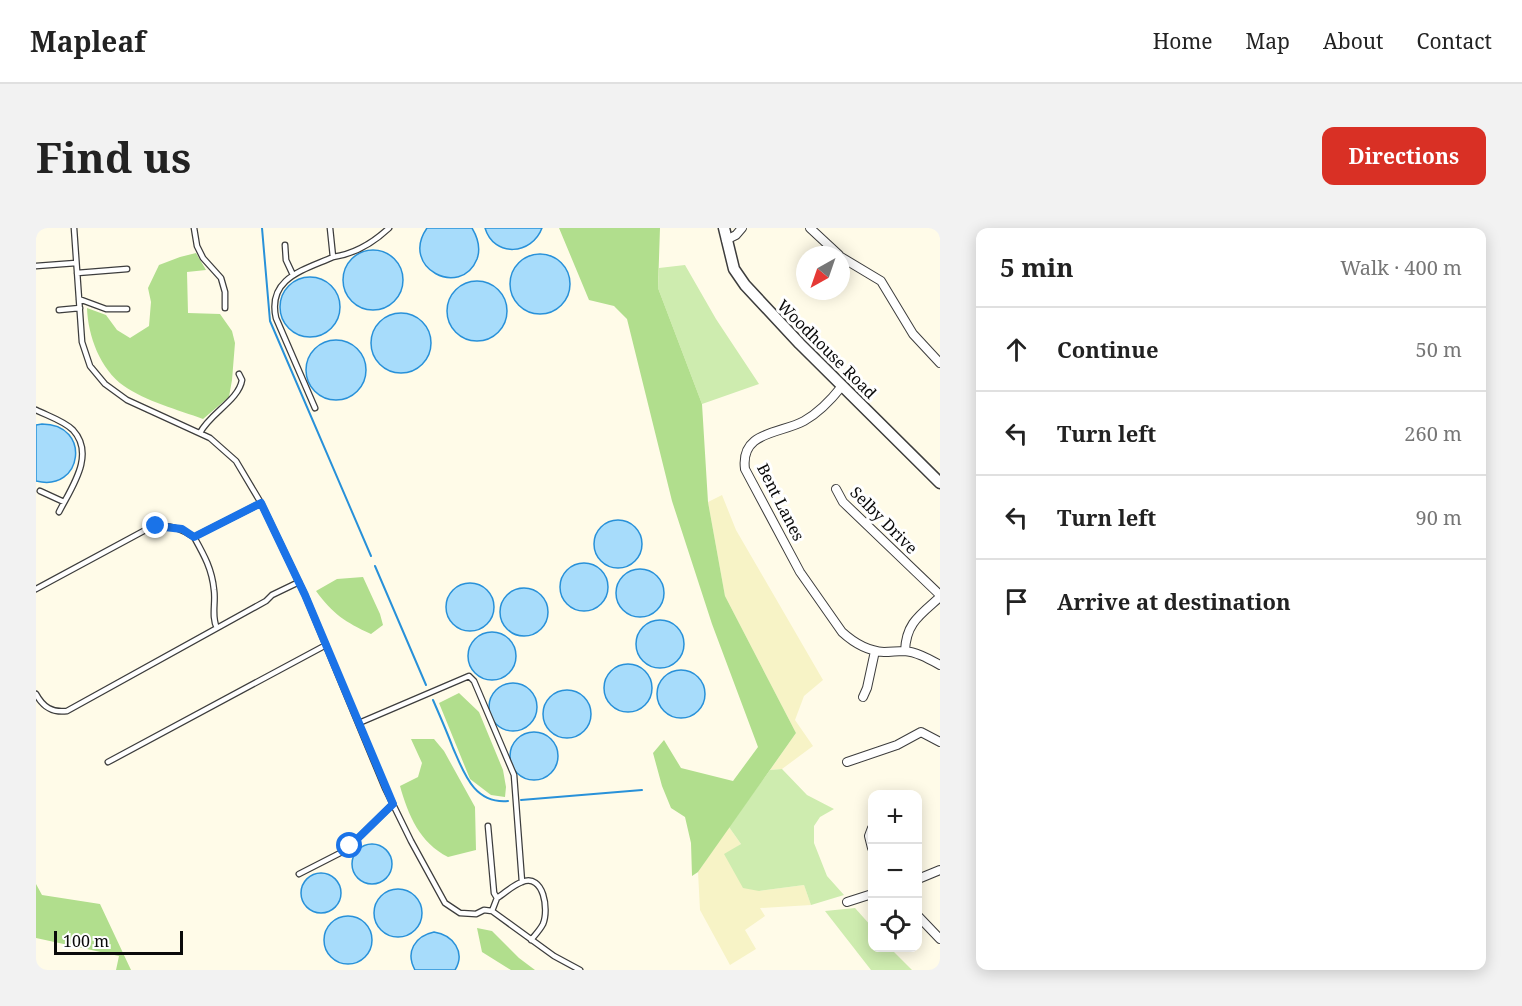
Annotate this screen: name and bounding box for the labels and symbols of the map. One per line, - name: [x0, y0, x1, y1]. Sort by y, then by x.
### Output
- north arrow: [796, 246, 850, 300]
- street label: Woodhouse Road: [773, 295, 882, 404]
- street label: Bent Lanes: [752, 459, 810, 545]
- street label: Selby Drive: [845, 481, 923, 559]
- route end: [142, 512, 168, 538]
- route start: [336, 832, 362, 858]
- scale bar: [54, 928, 183, 956]

